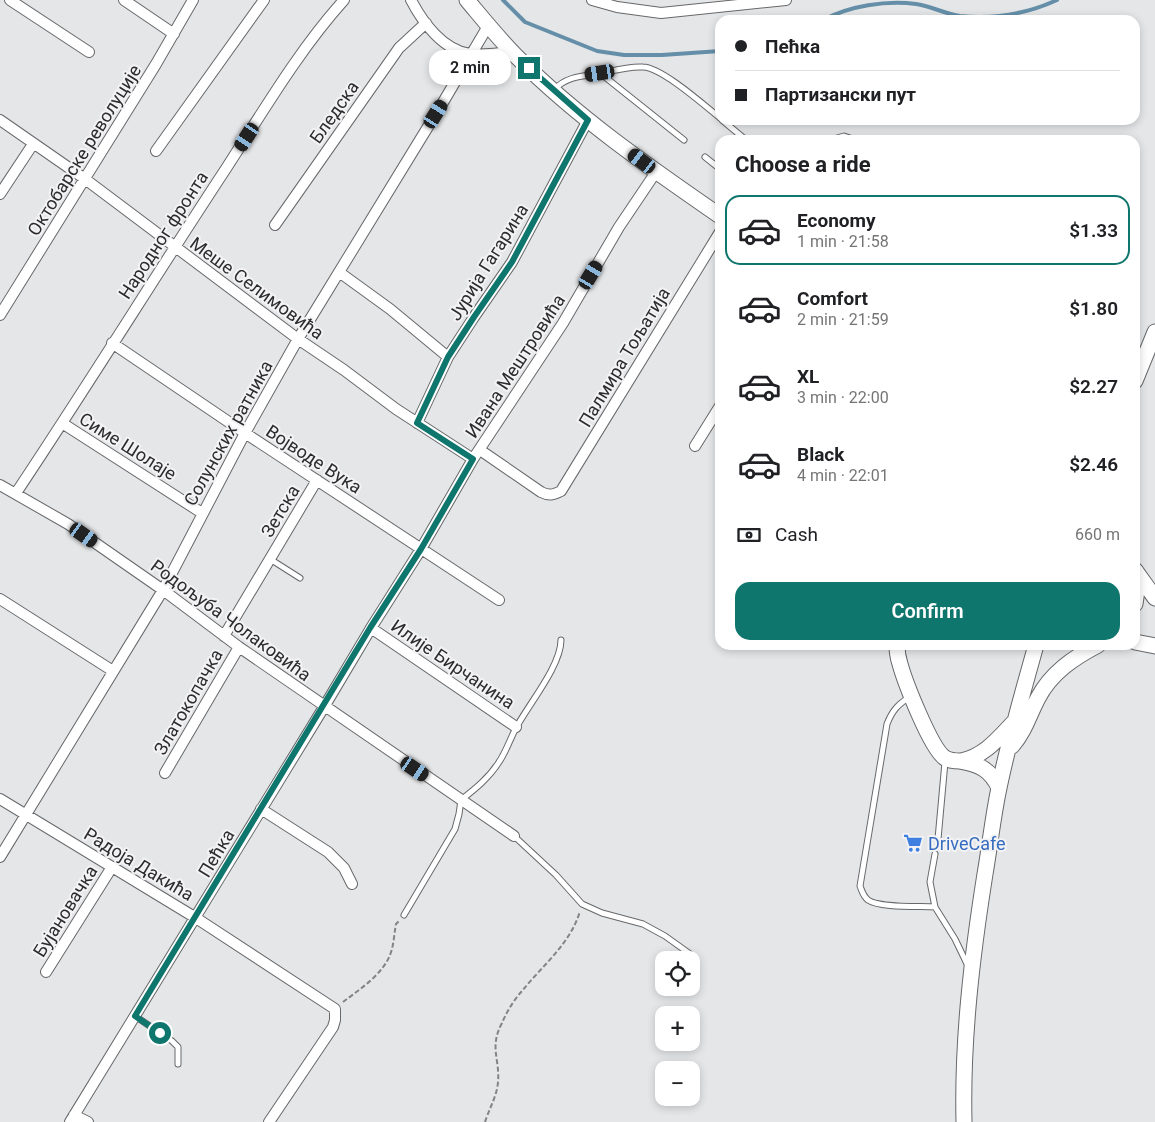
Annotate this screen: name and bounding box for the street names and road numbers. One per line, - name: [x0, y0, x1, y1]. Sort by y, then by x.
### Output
- street label: Октобарске револуције: [23, 61, 145, 239]
- street label: Бледска: [305, 77, 363, 147]
- street label: Народног фронта: [114, 167, 212, 303]
- street label: Јурија Гагарина: [444, 200, 532, 324]
- street label: Меше Селимовића: [186, 232, 328, 344]
- street label: Палмира Тољатија: [574, 284, 674, 430]
- street label: Ивана Мештровића: [461, 290, 569, 442]
- street label: Солунских ратника: [179, 357, 277, 509]
- street label: Симе Шолаје: [76, 408, 180, 484]
- street label: Војводе Вука: [262, 420, 366, 498]
- street label: Зетска: [256, 481, 304, 541]
- street label: Родољуба Чолаковића: [147, 555, 315, 685]
- street label: Илије Бирчанина: [387, 615, 519, 713]
- street label: Златокопачка: [149, 645, 227, 759]
- street label: Радоја Дакића: [80, 823, 198, 905]
- street label: Пећка: [194, 825, 238, 881]
- street label: Бујановачка: [29, 861, 101, 961]

